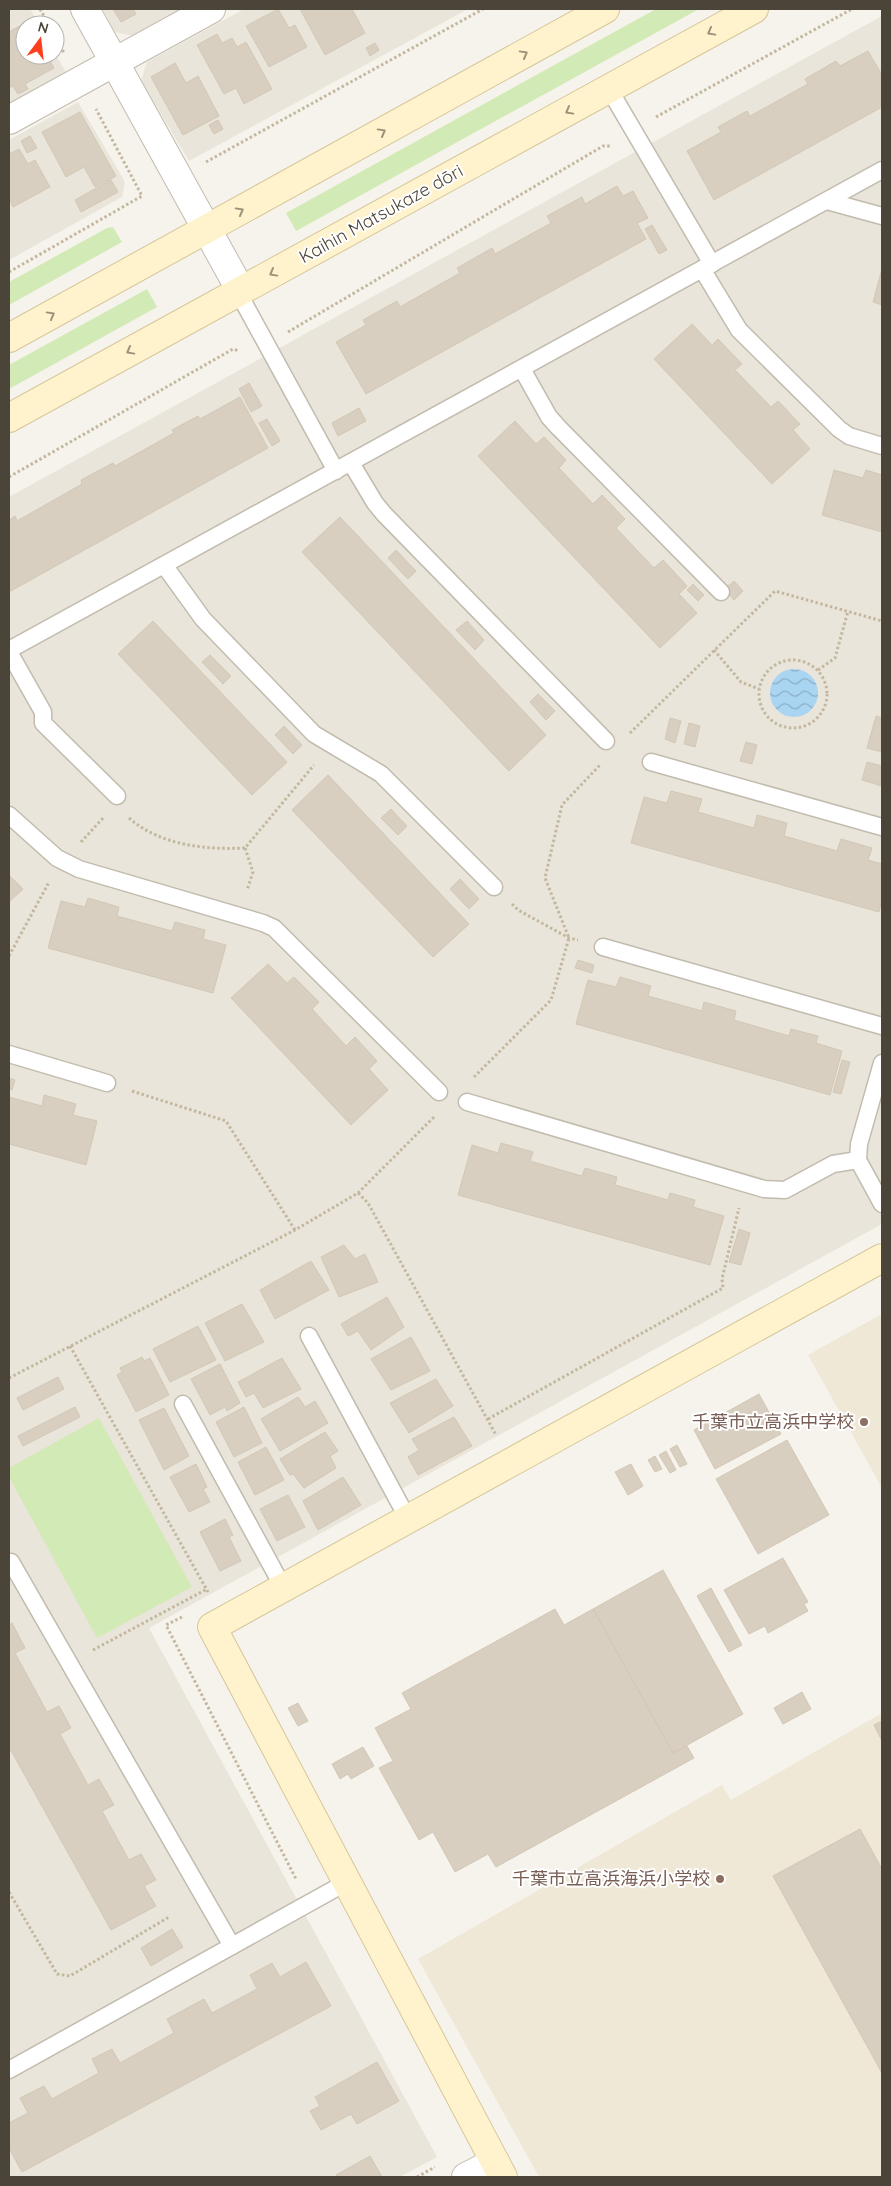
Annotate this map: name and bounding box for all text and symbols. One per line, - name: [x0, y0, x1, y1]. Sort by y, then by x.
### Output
- north arrow: [15, 15, 65, 65]
- text: N: [36, 17, 51, 37]
- one-way arrow: [707, 26, 716, 36]
- one-way arrow: [519, 50, 528, 60]
- one-way arrow: [565, 104, 574, 114]
- one-way arrow: [376, 128, 385, 138]
- street label: Kaihin Matsukaze dōri: [295, 159, 467, 268]
- one-way arrow: [234, 207, 243, 217]
- one-way arrow: [269, 267, 278, 277]
- one-way arrow: [46, 311, 55, 321]
- one-way arrow: [127, 345, 136, 355]
- place label: 千葉市立高浜中学校: [692, 1410, 854, 1433]
- marker: 千葉市立高浜中学校: [858, 1416, 870, 1428]
- place label: 千葉市立高浜海浜小学校: [512, 1867, 710, 1890]
- marker: 千葉市立高浜海浜小学校: [714, 1873, 726, 1885]

